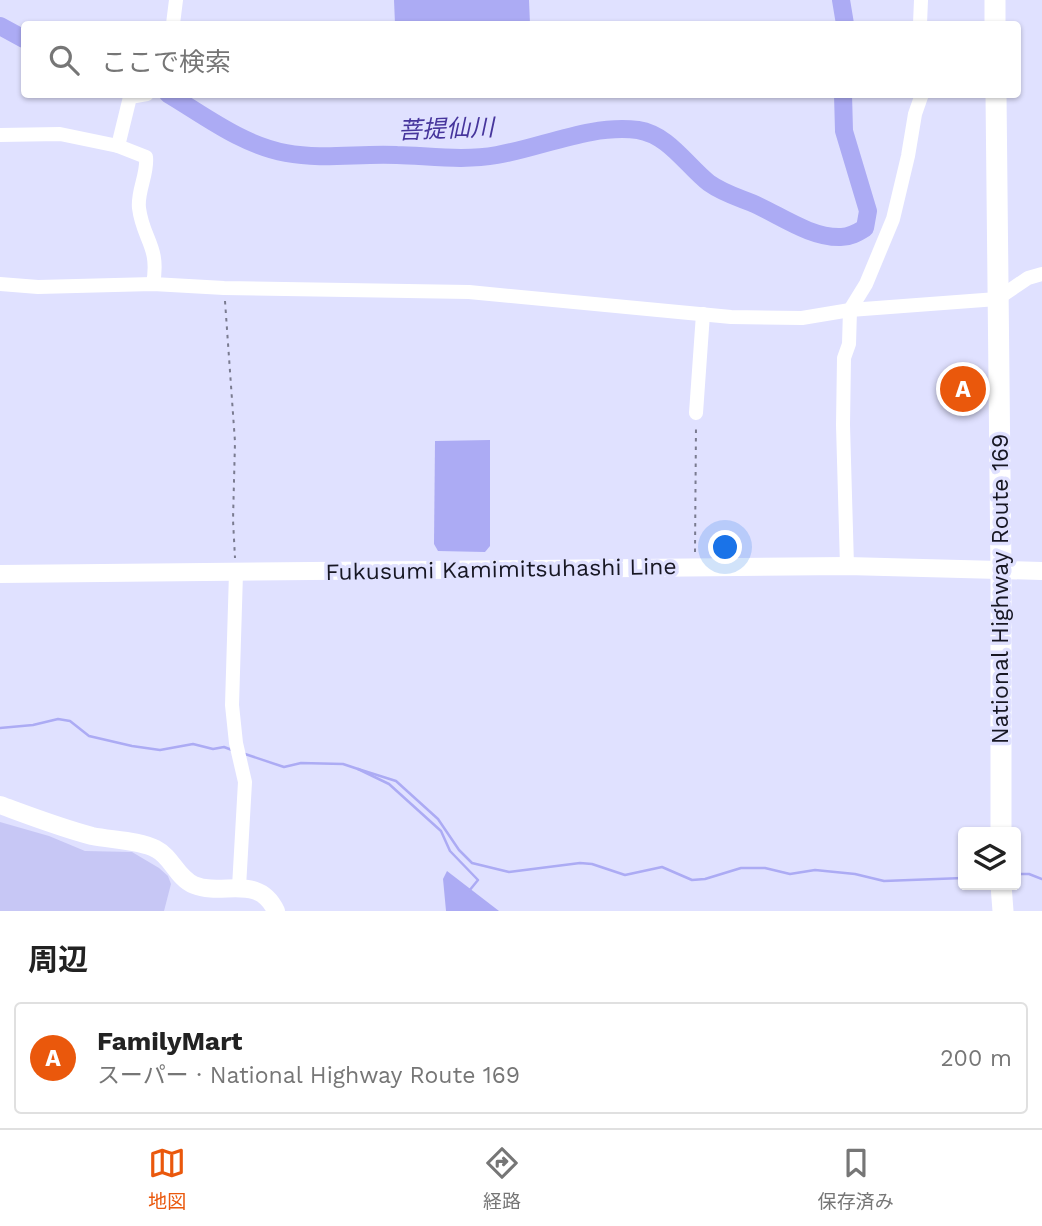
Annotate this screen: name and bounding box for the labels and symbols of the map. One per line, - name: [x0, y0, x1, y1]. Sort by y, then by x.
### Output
- water label: 菩提仙川: [398, 113, 497, 145]
- pin: A: [940, 363, 986, 415]
- street label: National Highway Route 169: [987, 434, 1014, 744]
- your location: [708, 530, 742, 564]
- street label: Fukusumi Kamimitsuhashi Line: [325, 553, 677, 586]

